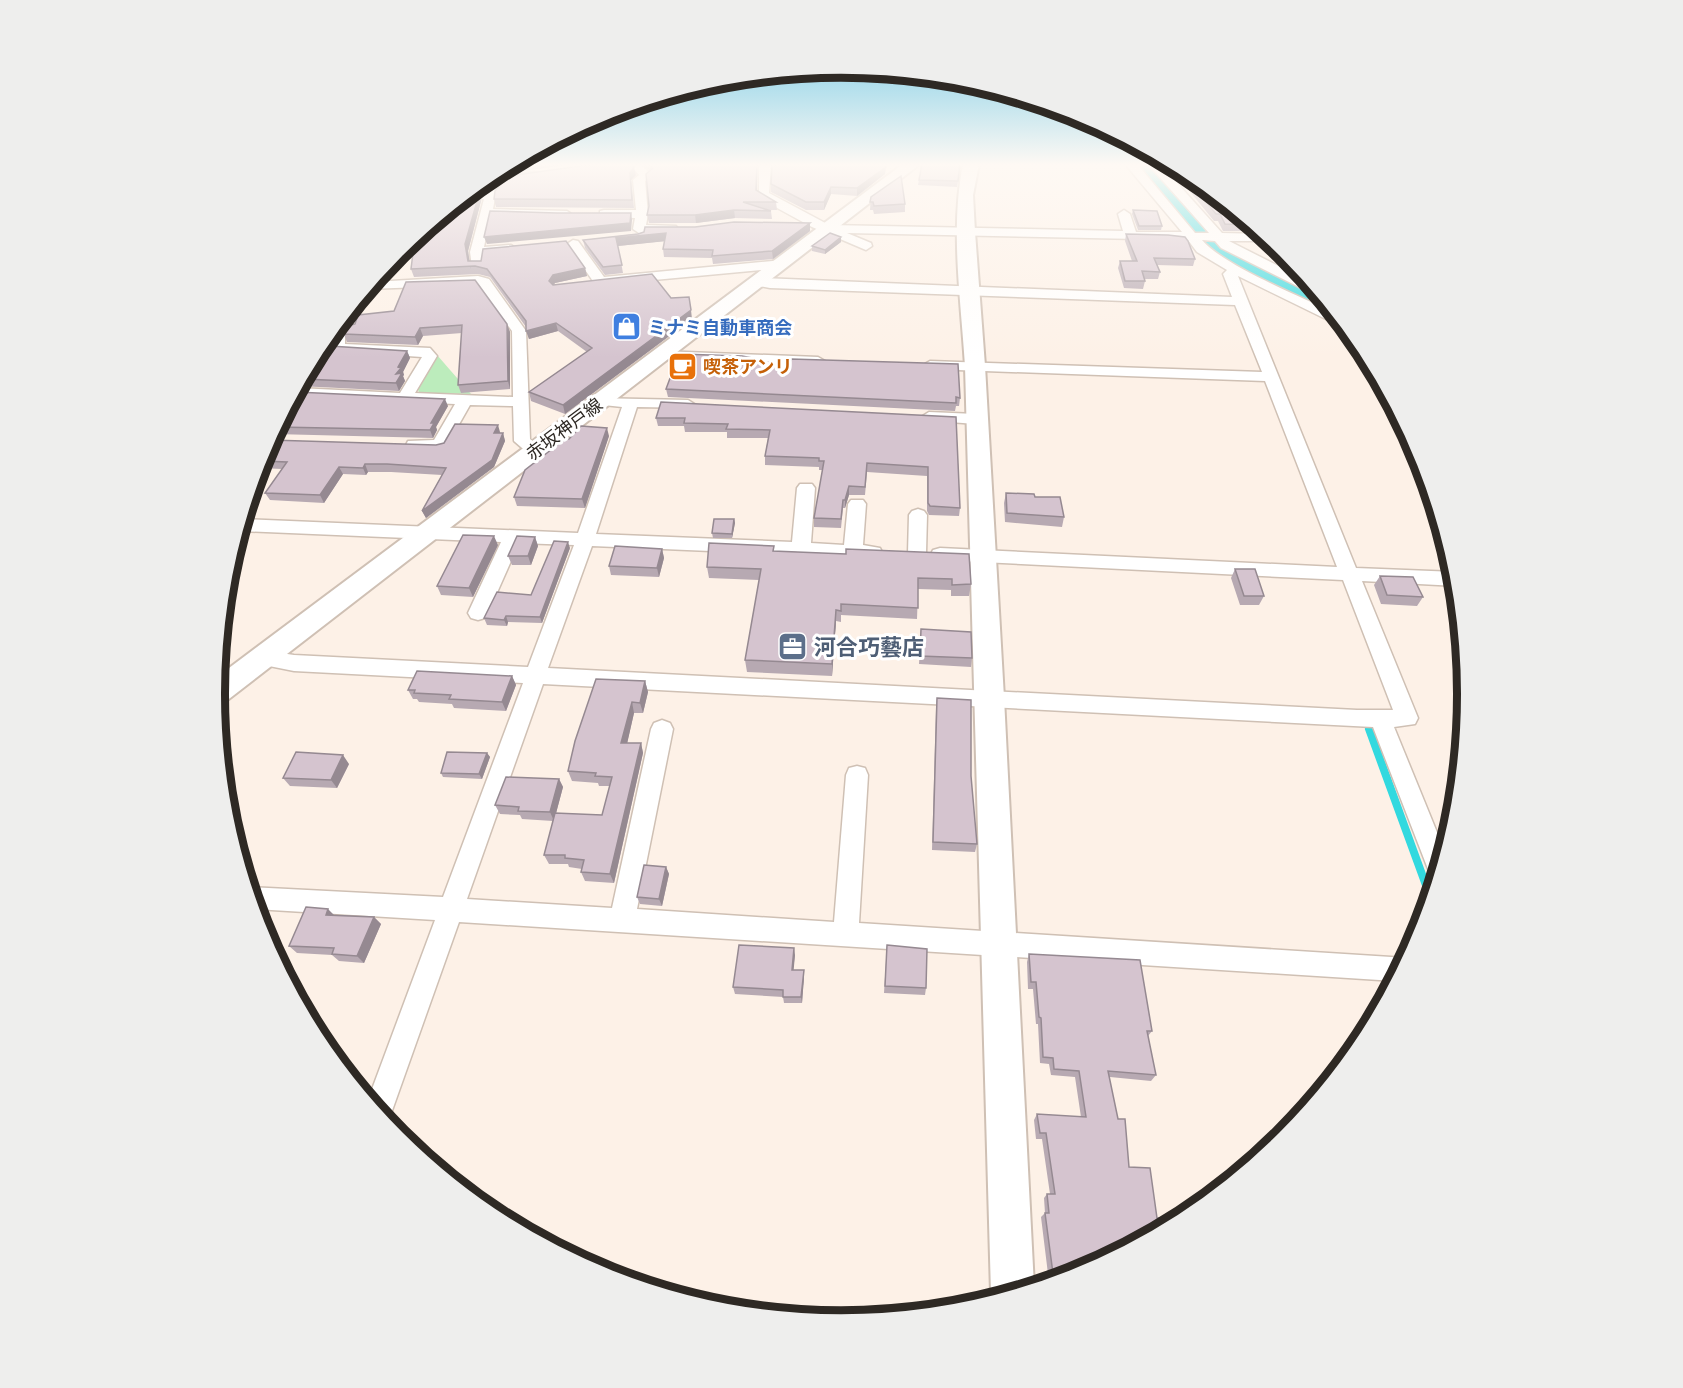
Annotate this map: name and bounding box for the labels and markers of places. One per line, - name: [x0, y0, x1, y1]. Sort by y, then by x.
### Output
- shop icon: ミナミ自動車商会: [611, 311, 643, 343]
- place label: ミナミ自動車商会: [648, 316, 792, 339]
- cafe icon: 喫茶アンリ: [666, 350, 698, 382]
- place label: 喫茶アンリ: [703, 355, 792, 378]
- office icon: 河合巧藝店: [777, 631, 809, 663]
- place label: 河合巧藝店: [814, 633, 924, 661]

